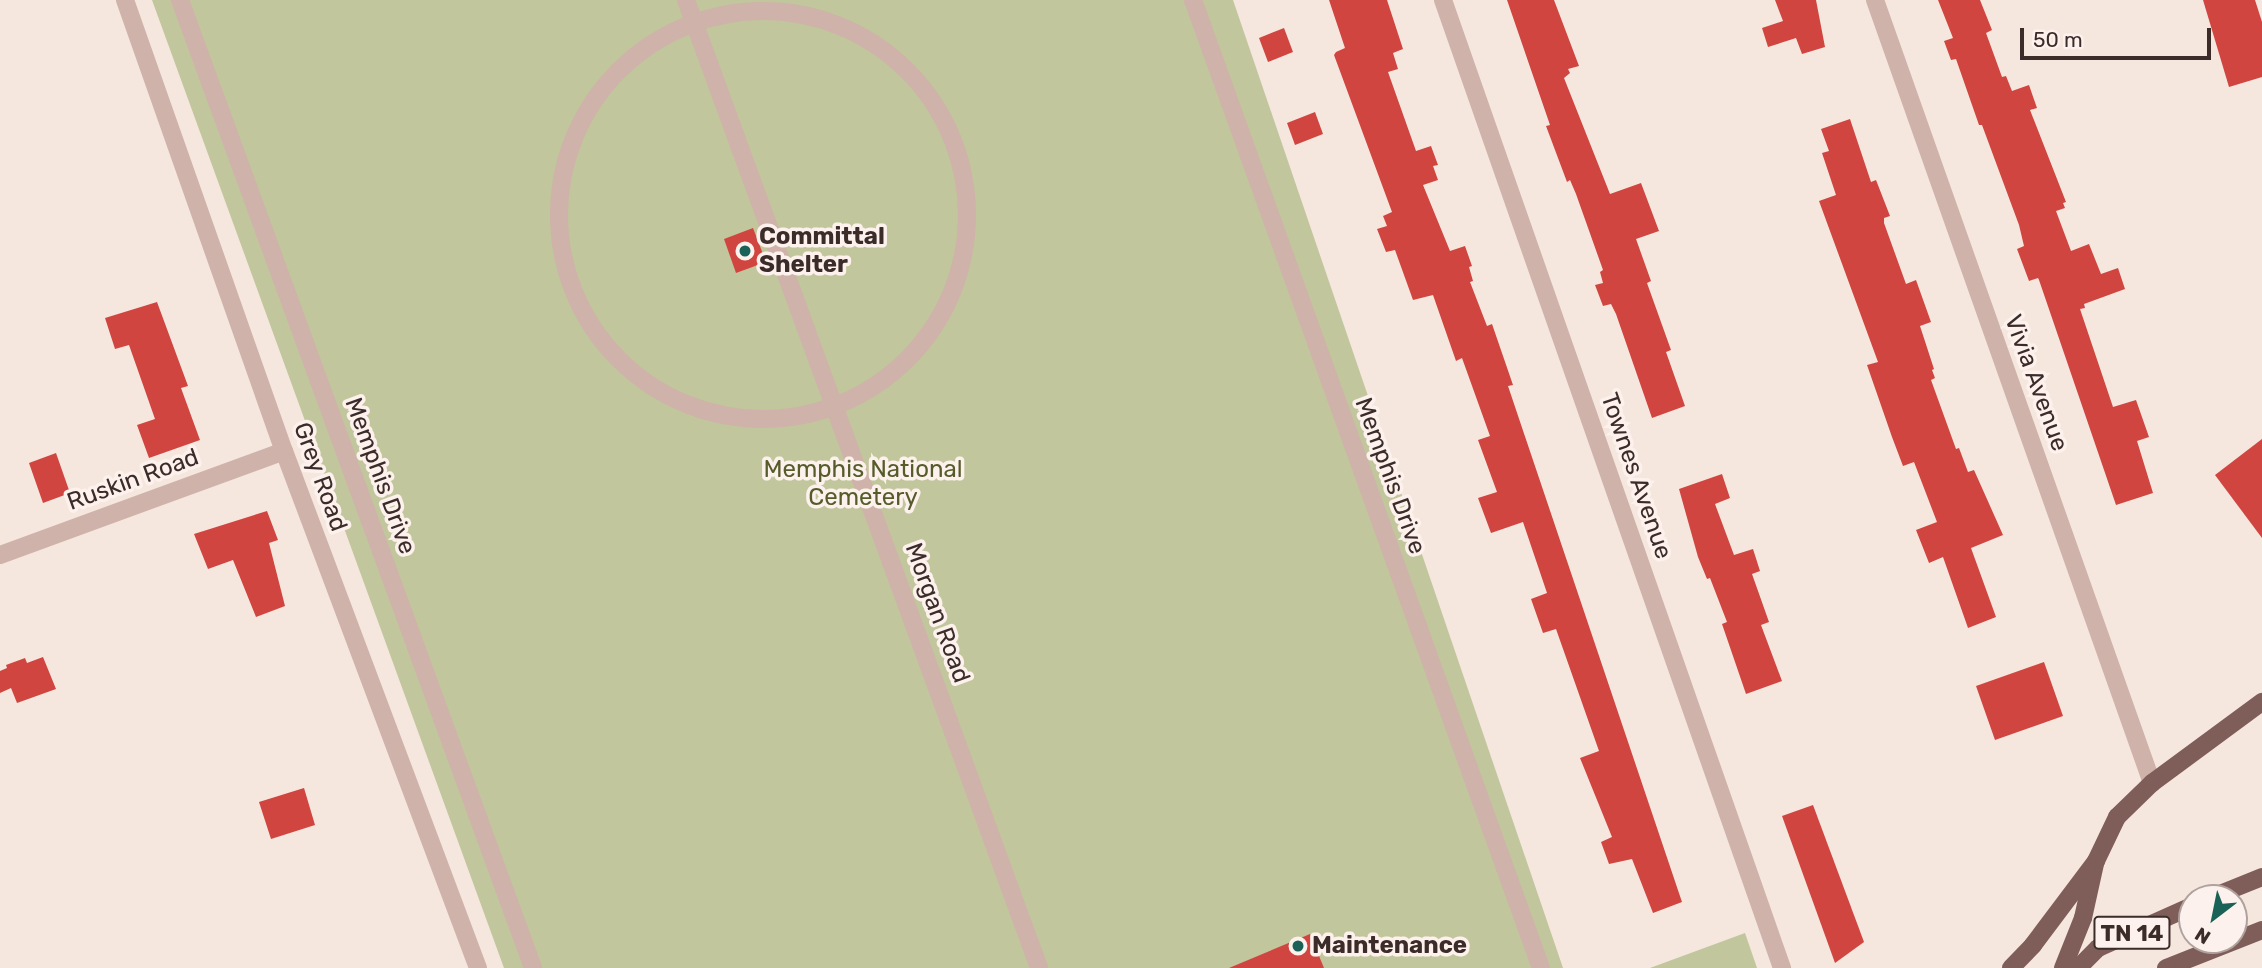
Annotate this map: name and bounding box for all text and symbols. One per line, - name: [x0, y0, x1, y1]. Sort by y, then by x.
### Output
- scale bar: [2024, 14, 2215, 58]
- text: 50 m: [2033, 27, 2083, 52]
- place label: Committal Shelter: [759, 223, 885, 279]
- marker: Committal Shelter: [737, 243, 753, 259]
- street label: Vivia Avenue: [1998, 311, 2074, 455]
- street label: Townes Avenue: [1594, 389, 1678, 563]
- street label: Memphis Drive: [338, 394, 422, 558]
- street label: Memphis Drive: [1348, 394, 1432, 558]
- street label: Grey Road: [287, 418, 353, 536]
- street label: Ruskin Road: [63, 443, 203, 517]
- park label: Memphis National Cemetery: [763, 456, 963, 512]
- street label: Morgan Road: [898, 539, 976, 687]
- north arrow: [2178, 884, 2248, 954]
- road number: TN 14: [2092, 914, 2172, 952]
- text: N: [2191, 922, 2215, 949]
- place label: Maintenance: [1312, 932, 1467, 960]
- marker: Maintenance: [1290, 938, 1306, 954]

